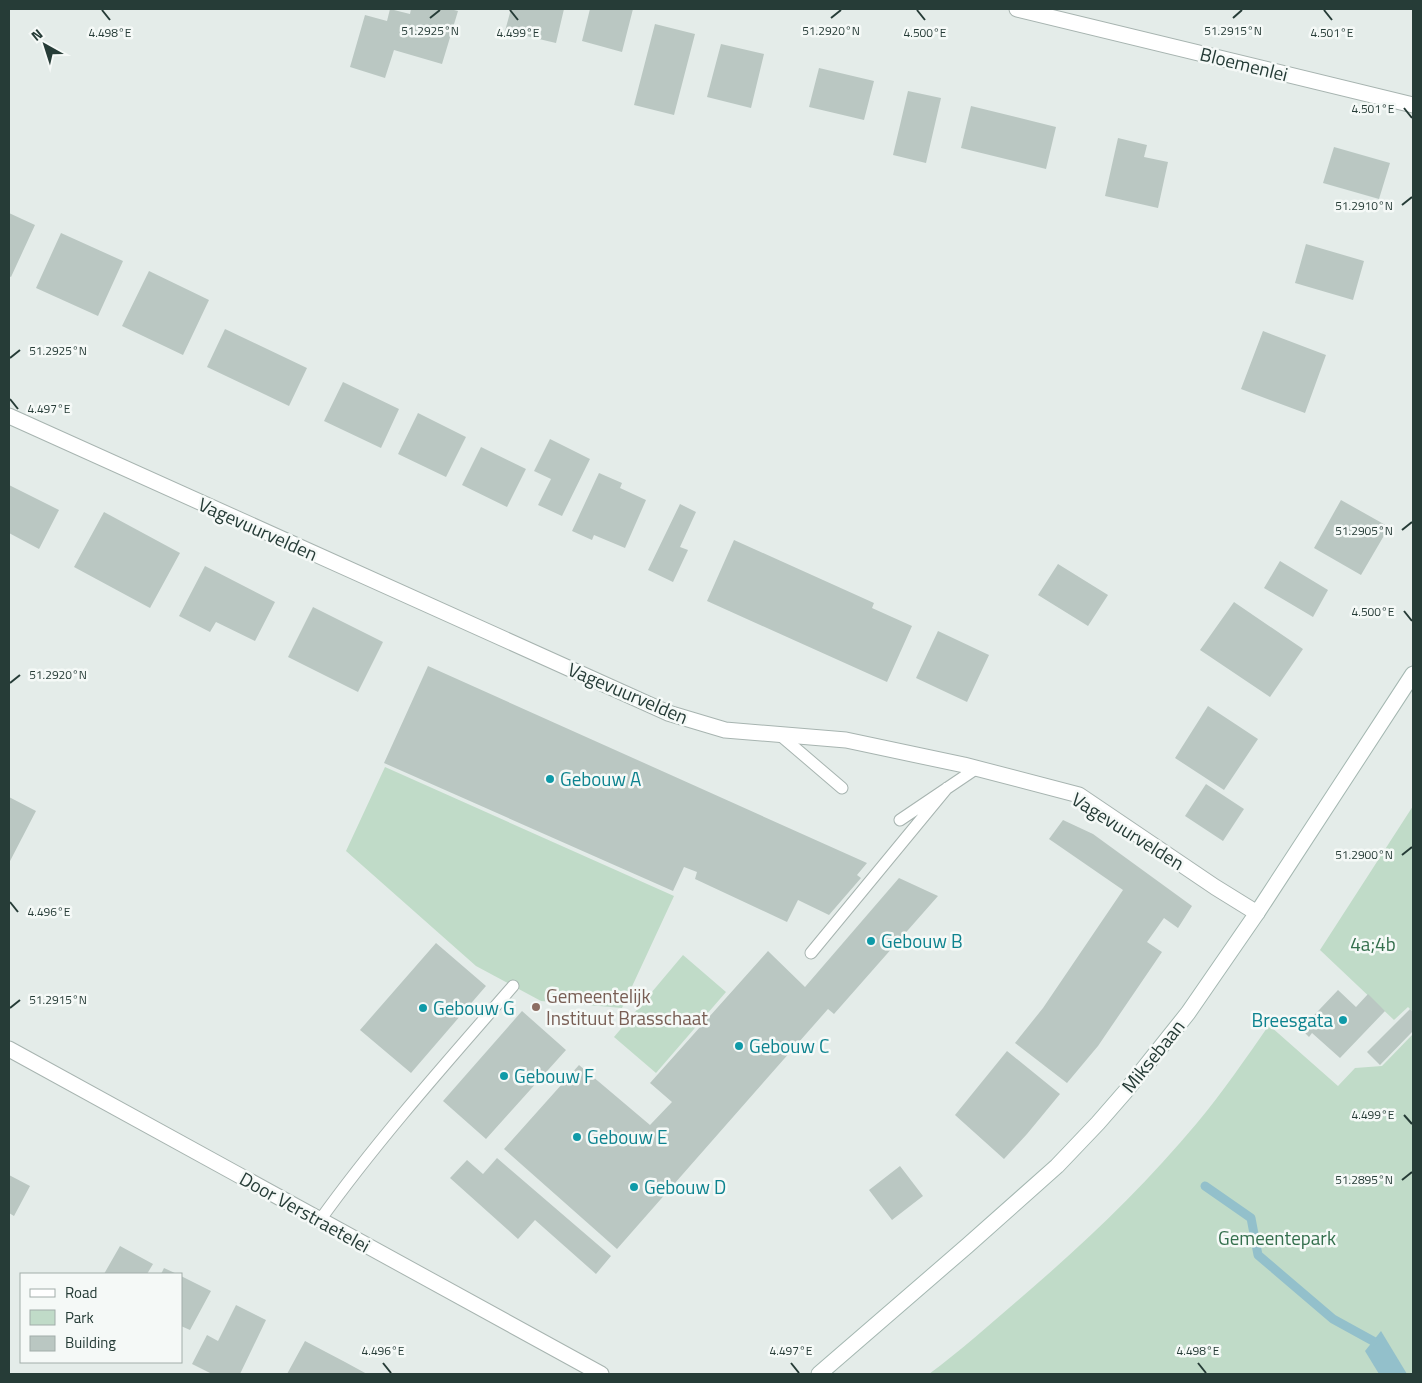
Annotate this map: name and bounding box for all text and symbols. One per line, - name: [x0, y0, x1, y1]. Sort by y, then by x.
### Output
- north arrow: [20, 20, 70, 70]
- text: 51.2925°N: [401, 21, 459, 40]
- text: 51.2920°N: [802, 21, 860, 40]
- text: 51.2915°N: [1204, 21, 1262, 40]
- text: N: [26, 23, 47, 46]
- text: 4.498°E: [89, 23, 132, 42]
- text: 4.499°E: [497, 23, 540, 42]
- text: 4.500°E: [904, 23, 947, 42]
- text: 4.501°E: [1311, 23, 1354, 42]
- street label: Bloemenlei: [1197, 39, 1291, 88]
- text: 4.501°E: [1352, 99, 1395, 118]
- text: 51.2910°N: [1335, 196, 1393, 215]
- text: 51.2925°N: [29, 341, 87, 360]
- text: 4.497°E: [28, 399, 71, 418]
- street label: Vagevuurvelden: [194, 489, 323, 568]
- text: 51.2905°N: [1335, 521, 1393, 540]
- text: 4.500°E: [1352, 602, 1395, 621]
- street label: Vagevuurvelden: [564, 654, 693, 731]
- text: 51.2920°N: [29, 665, 87, 684]
- place label: Gebouw A: [560, 764, 641, 793]
- marker: Gebouw A: [544, 773, 556, 785]
- street label: Vagevuurvelden: [1066, 784, 1190, 877]
- text: 51.2900°N: [1335, 845, 1393, 864]
- text: 4.496°E: [28, 902, 71, 921]
- place label: Gebouw B: [881, 926, 963, 955]
- park label: 4a;4b: [1350, 929, 1396, 958]
- marker: Gebouw B: [865, 935, 877, 947]
- place label: Gemeentelijk Instituut Brasschaat: [546, 981, 708, 1032]
- text: 51.2915°N: [29, 990, 87, 1009]
- place label: Gebouw G: [433, 993, 515, 1022]
- marker: Gemeentelijk Instituut Brasschaat: [530, 1001, 542, 1013]
- marker: Gebouw G: [417, 1002, 429, 1014]
- place label: Breesgata: [1252, 1005, 1333, 1034]
- street label: Miksebaan: [1114, 1013, 1191, 1099]
- marker: Breesgata: [1337, 1014, 1349, 1026]
- place label: Gebouw C: [749, 1031, 829, 1060]
- marker: Gebouw C: [733, 1040, 745, 1052]
- place label: Gebouw F: [514, 1061, 594, 1090]
- marker: Gebouw F: [498, 1070, 510, 1082]
- text: 4.499°E: [1352, 1105, 1395, 1124]
- place label: Gebouw E: [587, 1122, 668, 1151]
- marker: Gebouw E: [571, 1131, 583, 1143]
- street label: Door Verstraetelei: [235, 1164, 376, 1259]
- text: 51.2895°N: [1335, 1170, 1393, 1189]
- place label: Gebouw D: [644, 1172, 726, 1201]
- marker: Gebouw D: [628, 1181, 640, 1193]
- park label: Gemeentepark: [1218, 1223, 1336, 1252]
- legend: [20, 1273, 182, 1363]
- text: Road: [65, 1281, 97, 1304]
- text: Park: [65, 1306, 94, 1329]
- text: Building: [65, 1331, 116, 1354]
- text: 4.496°E: [362, 1341, 405, 1360]
- text: 4.497°E: [770, 1341, 813, 1360]
- text: 4.498°E: [1177, 1341, 1220, 1360]

